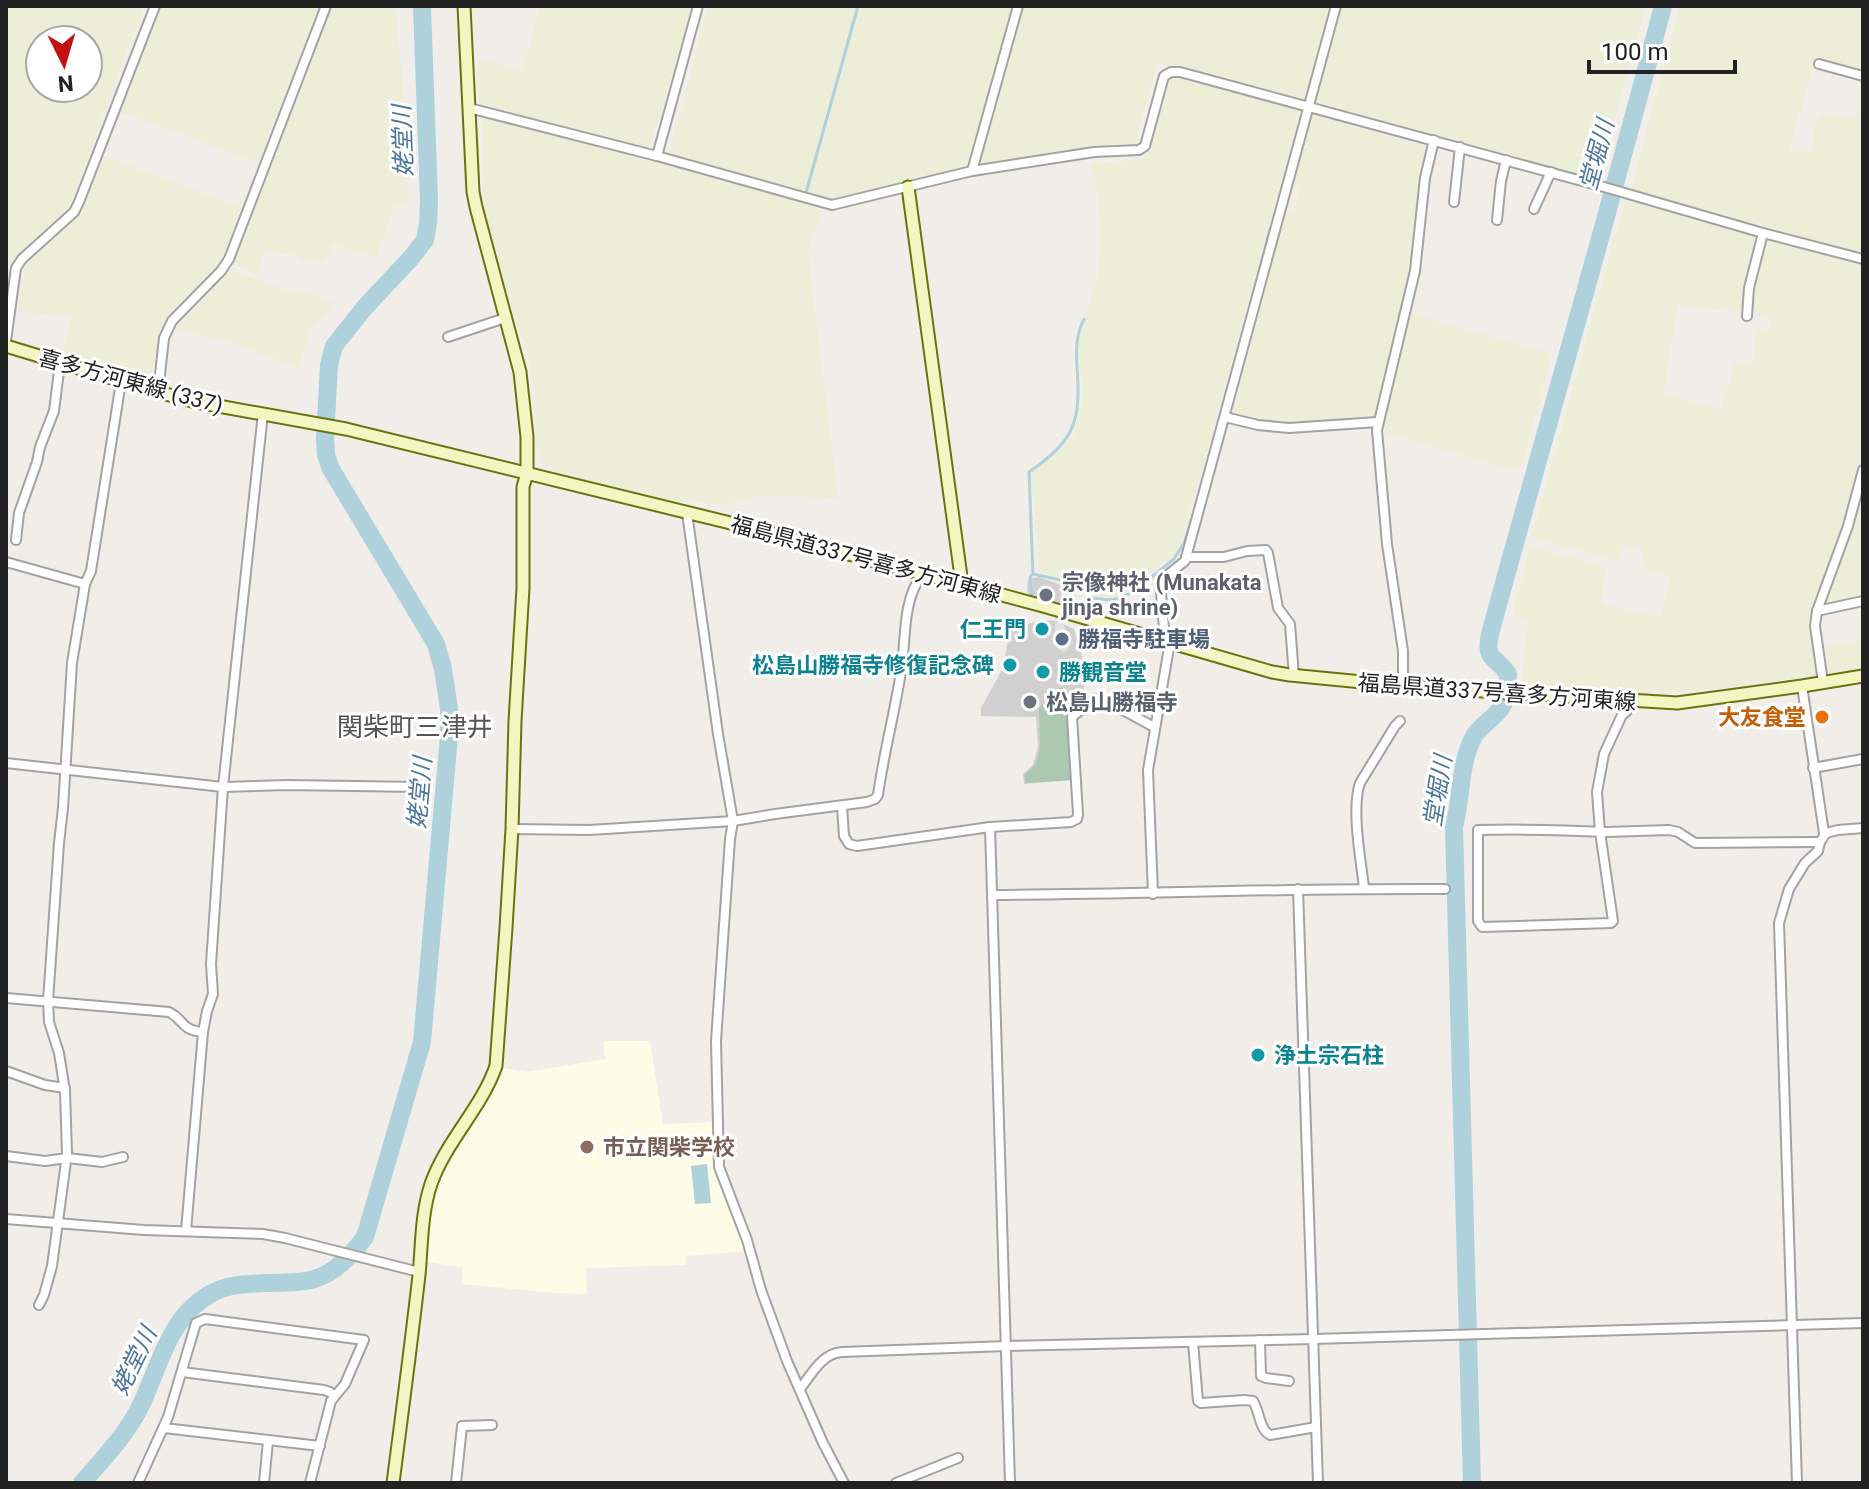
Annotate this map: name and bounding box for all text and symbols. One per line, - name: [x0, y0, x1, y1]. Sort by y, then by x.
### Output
- north arrow: [24, 24, 104, 104]
- scale bar: [1589, 24, 1735, 74]
- text: 100 m: [1601, 38, 1668, 66]
- text: N: [57, 70, 75, 97]
- water label: 姥堂川: [388, 102, 418, 177]
- water label: 堂堀川: [1574, 114, 1621, 193]
- street label: 喜多方河東線 (337): [36, 345, 226, 419]
- street label: 福島県道337号喜多方河東線: [728, 511, 1004, 608]
- place label: 宗像神社 (Munakata jinja shrine): [1060, 570, 1262, 620]
- marker: 宗像神社 (Munakata jinja shrine): [1037, 586, 1055, 604]
- place label: 仁王門: [960, 617, 1026, 642]
- marker: 仁王門: [1033, 620, 1051, 638]
- place label: 勝福寺駐車場: [1078, 627, 1210, 652]
- marker: 勝福寺駐車場: [1053, 630, 1071, 648]
- place label: 松島山勝福寺修復記念碑: [752, 653, 994, 678]
- marker: 松島山勝福寺修復記念碑: [1001, 656, 1019, 674]
- place label: 勝観音堂: [1059, 660, 1147, 685]
- marker: 勝観音堂: [1034, 663, 1052, 681]
- street label: 福島県道337号喜多方河東線: [1357, 670, 1637, 715]
- place label: 松島山勝福寺: [1046, 690, 1178, 715]
- marker: 松島山勝福寺: [1021, 693, 1039, 711]
- place label: 大友食堂: [1718, 705, 1806, 730]
- marker: 大友食堂: [1813, 708, 1831, 726]
- district label: 関柴町三津井: [337, 712, 493, 742]
- water label: 堂堀川: [1419, 750, 1458, 829]
- water label: 姥堂川: [403, 753, 437, 830]
- place label: 浄土宗石柱: [1274, 1043, 1384, 1068]
- marker: 浄土宗石柱: [1249, 1046, 1267, 1064]
- place label: 市立関柴学校: [603, 1135, 735, 1160]
- marker: 市立関柴学校: [578, 1138, 596, 1156]
- water label: 姥堂川: [106, 1320, 164, 1399]

